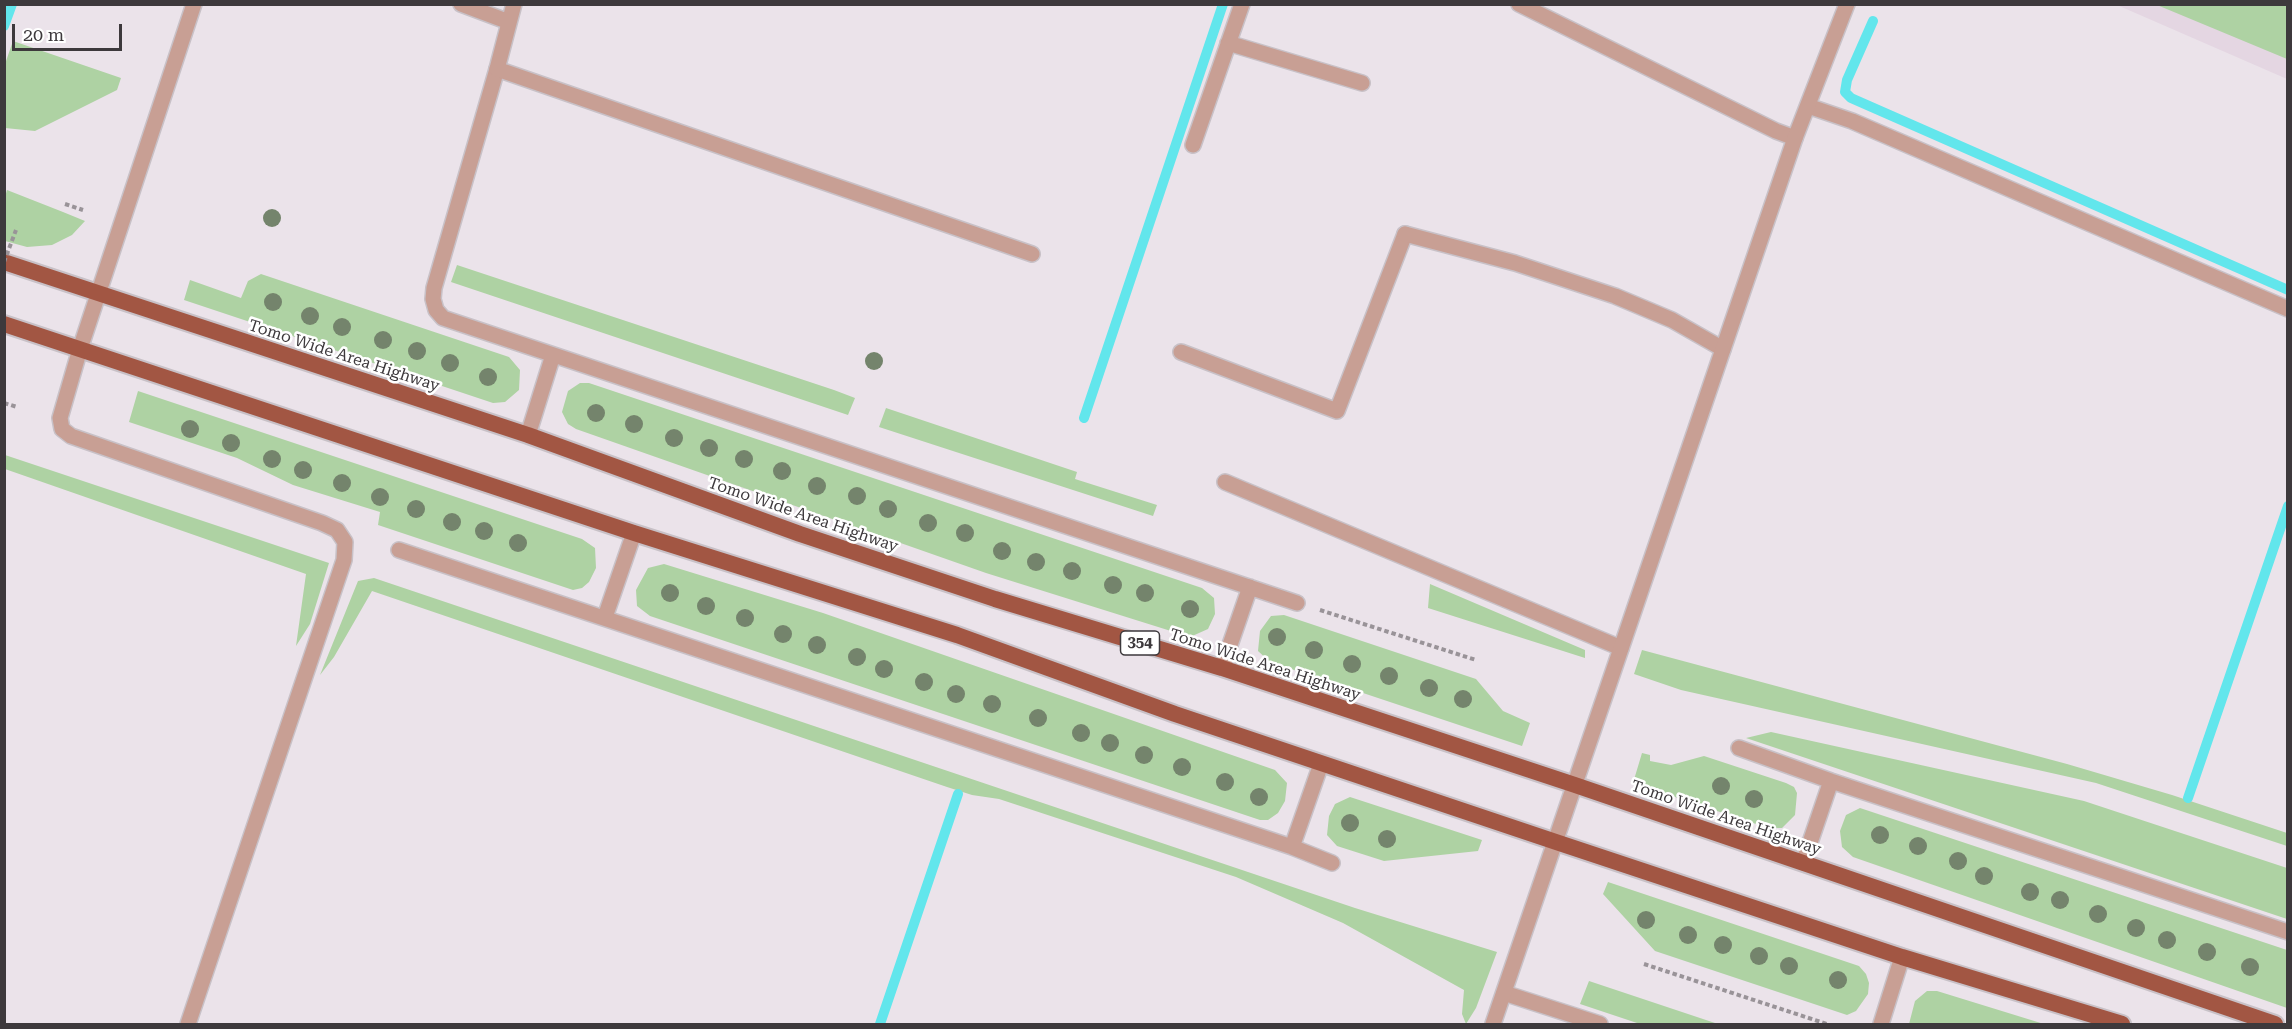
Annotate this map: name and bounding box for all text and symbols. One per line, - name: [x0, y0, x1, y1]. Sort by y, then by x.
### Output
- scale bar: [15, 12, 124, 50]
- text: 20 m: [23, 24, 64, 45]
- street label: Tomo Wide Area Highway: [246, 316, 442, 396]
- street label: Tomo Wide Area Highway: [705, 473, 901, 557]
- street label: Tomo Wide Area Highway: [1167, 625, 1363, 705]
- road number: 354: [1120, 631, 1160, 655]
- street label: Tomo Wide Area Highway: [1628, 776, 1824, 860]

